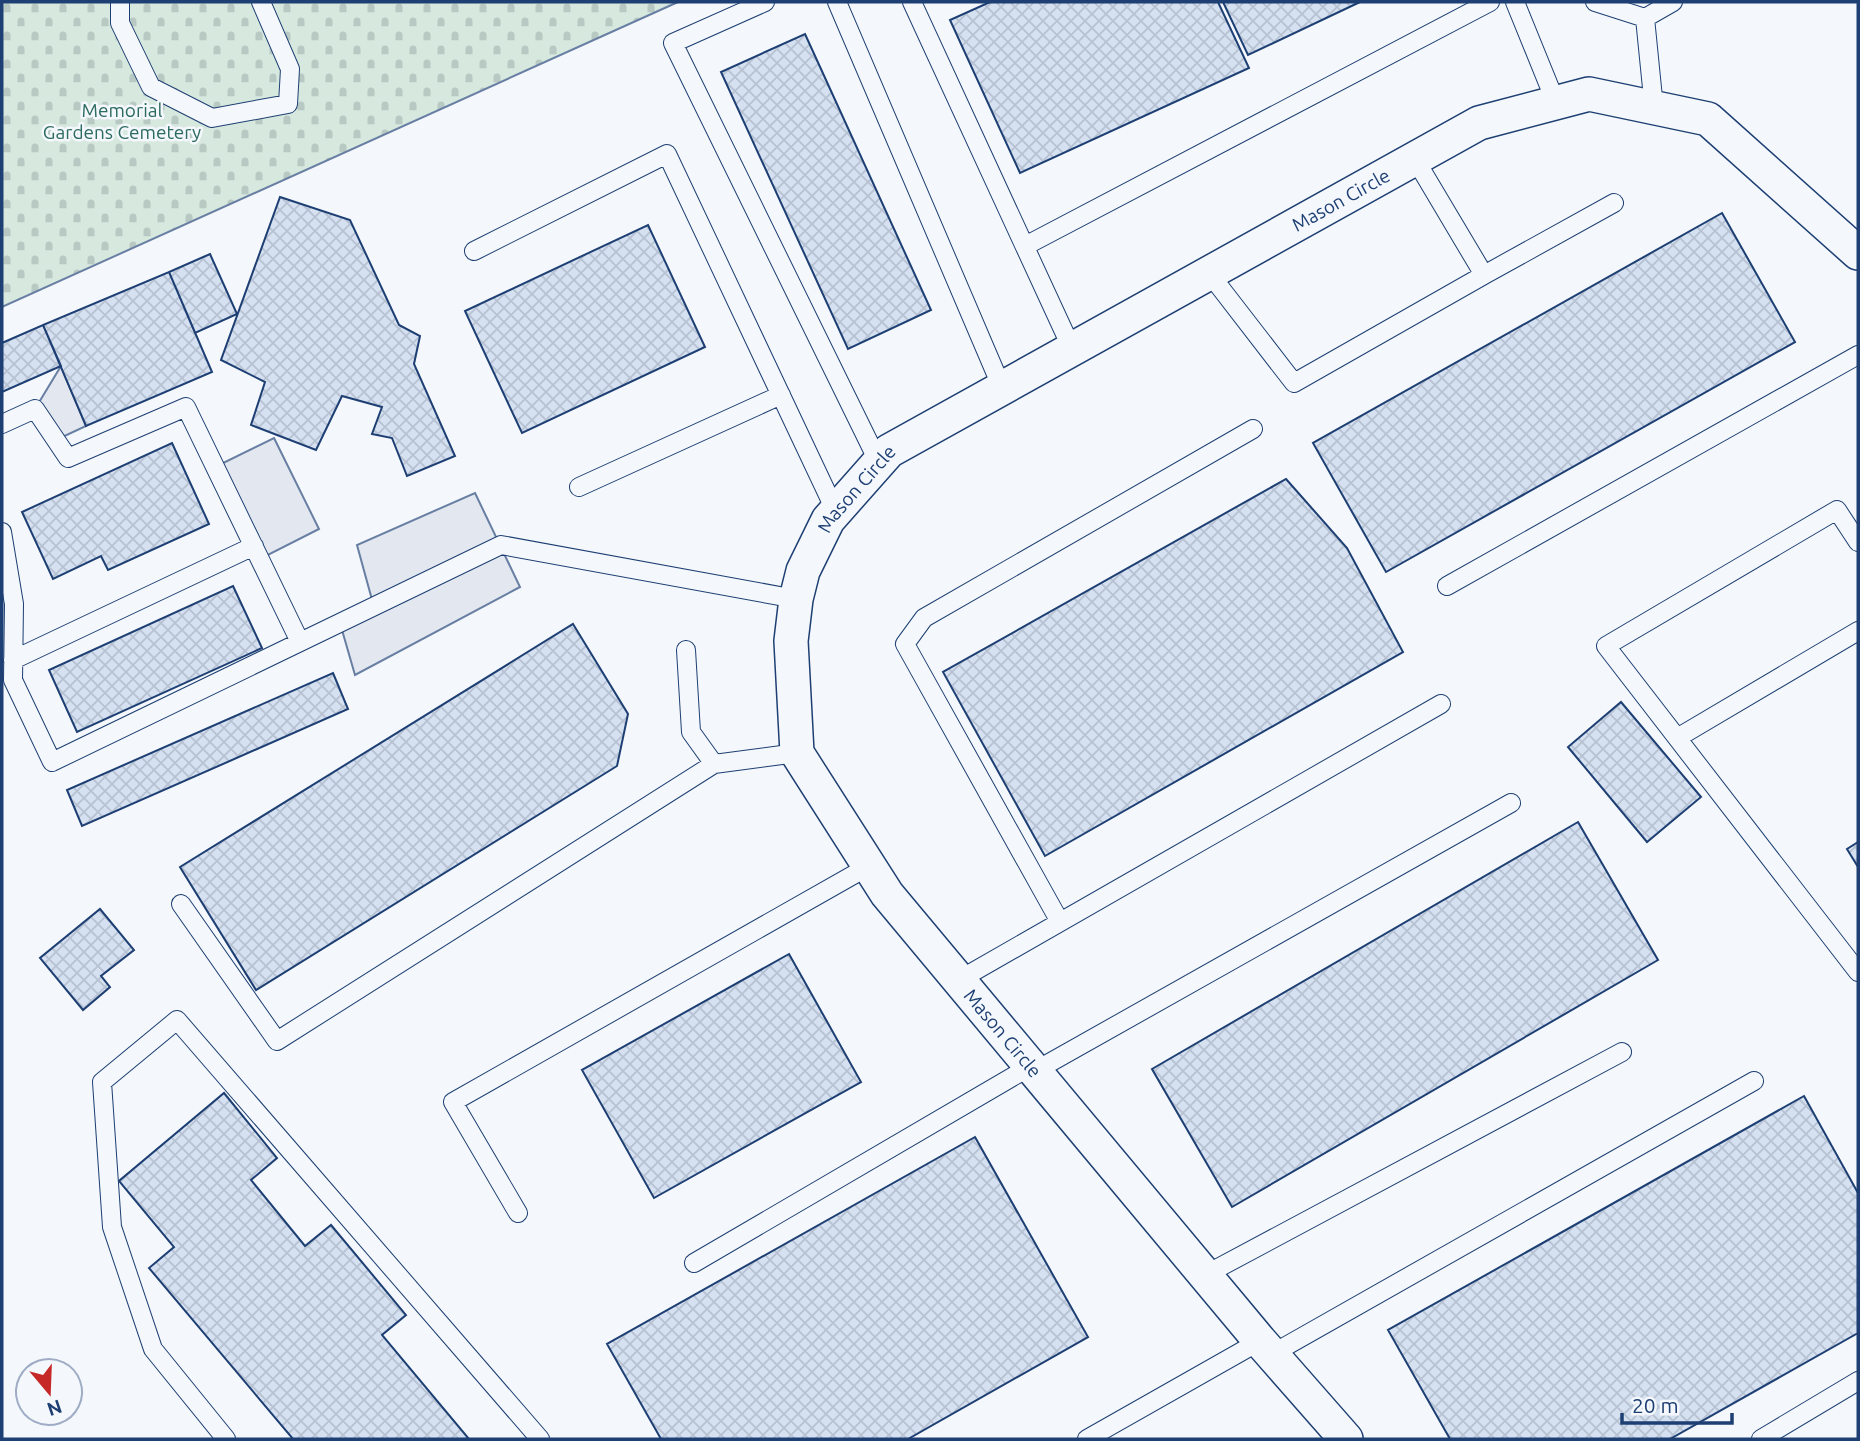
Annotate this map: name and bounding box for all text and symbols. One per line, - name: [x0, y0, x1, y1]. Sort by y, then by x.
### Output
- park label: Memorial Gardens Cemetery: [43, 99, 201, 143]
- street label: Mason Circle: [1288, 164, 1394, 236]
- street label: Mason Circle: [813, 441, 900, 536]
- street label: Mason Circle: [960, 984, 1046, 1082]
- north arrow: [14, 1357, 84, 1427]
- scale bar: [1622, 1382, 1732, 1426]
- text: 20 m: [1632, 1393, 1679, 1417]
- text: N: [44, 1395, 65, 1421]

